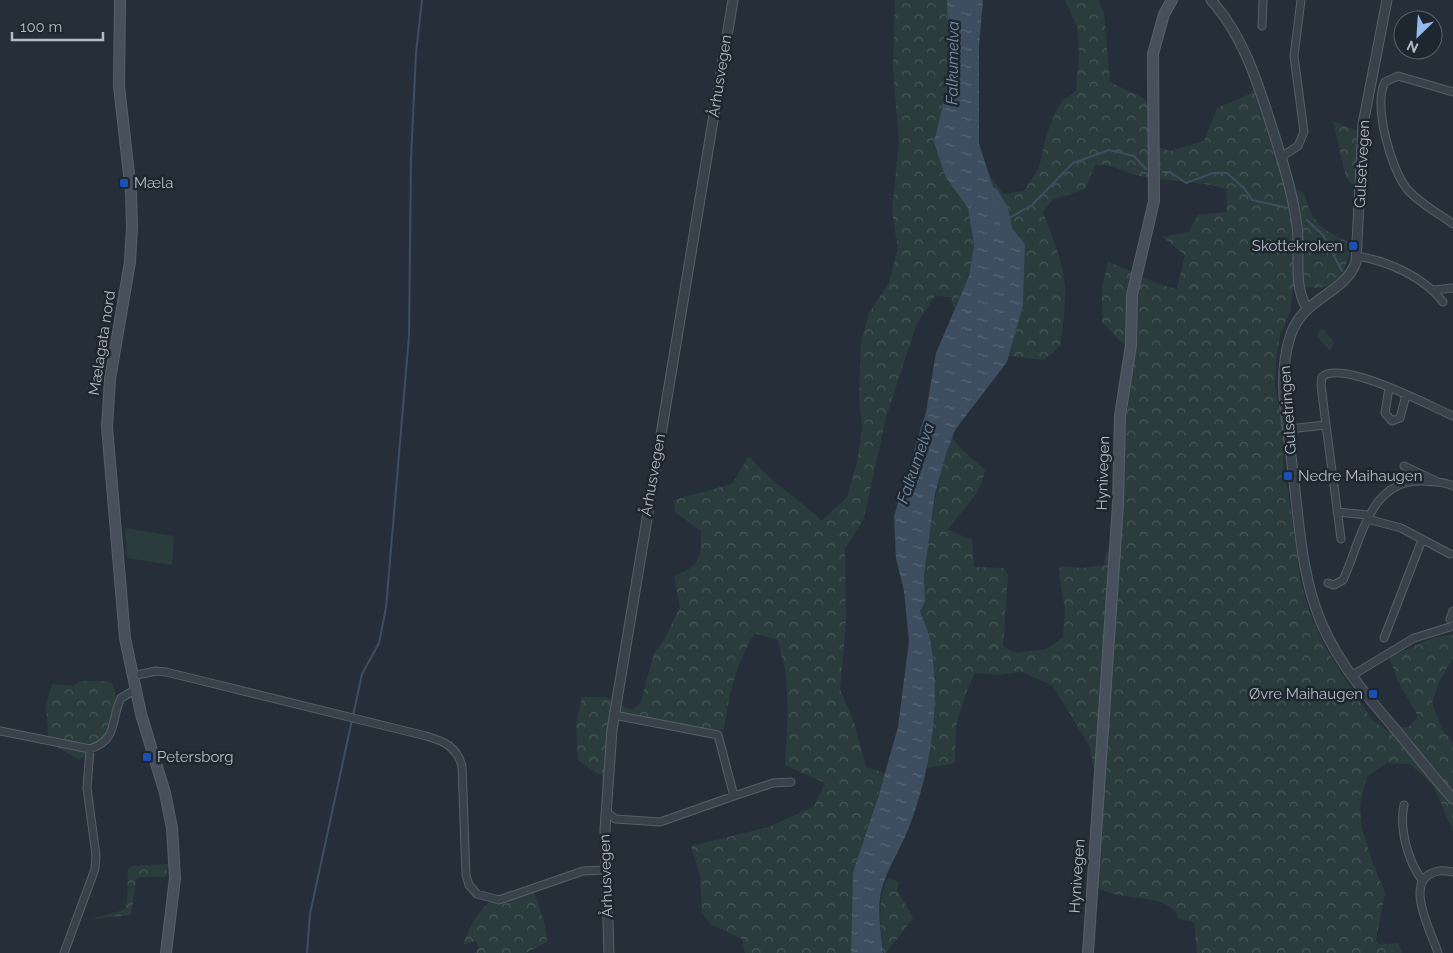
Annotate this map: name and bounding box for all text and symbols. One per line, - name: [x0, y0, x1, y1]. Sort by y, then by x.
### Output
- scale bar: [12, 10, 104, 42]
- north arrow: [1393, 10, 1443, 60]
- text: 100 m: [20, 18, 62, 36]
- water label: Falkumelva: [942, 20, 963, 105]
- street label: Århusvegen: [705, 33, 735, 119]
- text: N: [1404, 37, 1421, 56]
- street label: Gulsetvegen: [1351, 120, 1373, 208]
- place label: Mæla: [134, 174, 173, 192]
- marker: Mæla: [118, 177, 130, 189]
- place label: Skottekroken: [1252, 237, 1343, 255]
- marker: Skottekroken: [1347, 240, 1359, 252]
- street label: Mælagata nord: [85, 289, 119, 397]
- street label: Gulsetringen: [1276, 365, 1300, 455]
- water label: Falkumelva: [893, 420, 938, 506]
- street label: Århusvegen: [637, 432, 669, 518]
- street label: Hynivegen: [1093, 435, 1113, 511]
- place label: Nedre Maihaugen: [1298, 467, 1422, 485]
- marker: Nedre Maihaugen: [1282, 470, 1294, 482]
- place label: Øvre Maihaugen: [1249, 685, 1363, 703]
- marker: Øvre Maihaugen: [1367, 688, 1379, 700]
- place label: Petersborg: [157, 748, 234, 766]
- marker: Petersborg: [141, 751, 153, 763]
- street label: Århusvegen: [596, 834, 616, 918]
- street label: Hynivegen: [1065, 838, 1089, 914]

